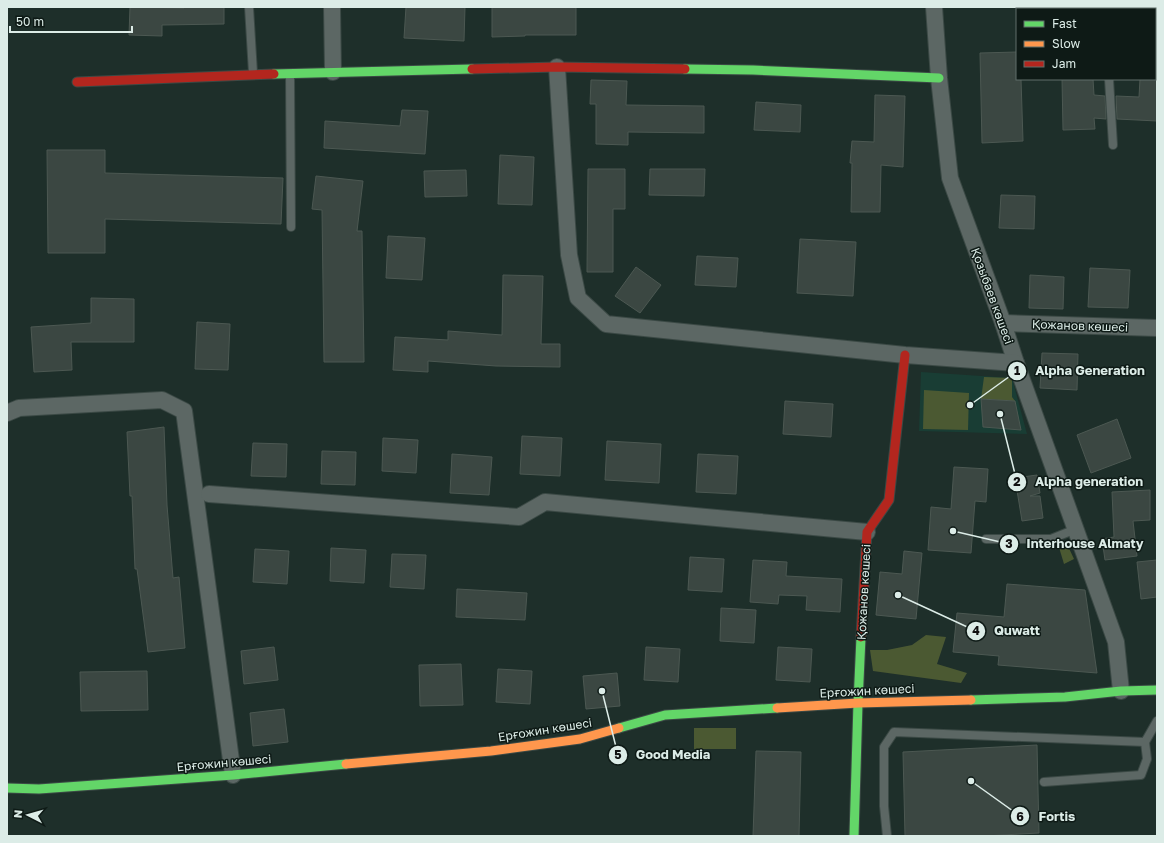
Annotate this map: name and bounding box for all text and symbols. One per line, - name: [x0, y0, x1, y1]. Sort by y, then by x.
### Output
- scale bar: [10, 8, 132, 34]
- legend: [1016, 8, 1156, 80]
- text: 50 m: [16, 14, 44, 29]
- text: Fast: [1052, 16, 1077, 31]
- text: Slow: [1052, 36, 1080, 51]
- text: Jam: [1052, 56, 1076, 71]
- street label: Қозыбаев көшесі: [968, 246, 1017, 346]
- street label: Қожанов көшесі: [1032, 316, 1128, 335]
- callout: Alpha Generation: [1007, 358, 1152, 383]
- text: Alpha Generation: [1035, 362, 1145, 378]
- text: 1: [1014, 363, 1020, 378]
- callout: Alpha generation: [1007, 469, 1151, 494]
- text: Alpha generation: [1035, 473, 1143, 489]
- text: 2: [1013, 474, 1021, 489]
- callout: Interhouse Almaty: [999, 531, 1152, 556]
- text: Interhouse Almaty: [1026, 535, 1144, 551]
- text: 3: [1005, 536, 1013, 551]
- street label: Қожанов көшесі: [853, 544, 874, 640]
- callout: Quwatt: [966, 618, 1048, 643]
- text: Quwatt: [994, 622, 1040, 638]
- text: 4: [972, 623, 980, 638]
- street label: Ерғожин көшесі: [819, 681, 915, 700]
- street label: Ерғожин көшесі: [497, 715, 593, 744]
- callout: Good Media: [608, 742, 719, 767]
- text: Good Media: [636, 746, 711, 762]
- text: 5: [614, 747, 622, 762]
- street label: Ерғожин көшесі: [176, 751, 272, 774]
- north arrow: [8, 795, 48, 835]
- callout: Fortis: [1010, 804, 1083, 829]
- text: Fortis: [1039, 808, 1075, 824]
- text: N: [11, 809, 24, 819]
- text: 6: [1016, 809, 1024, 824]

